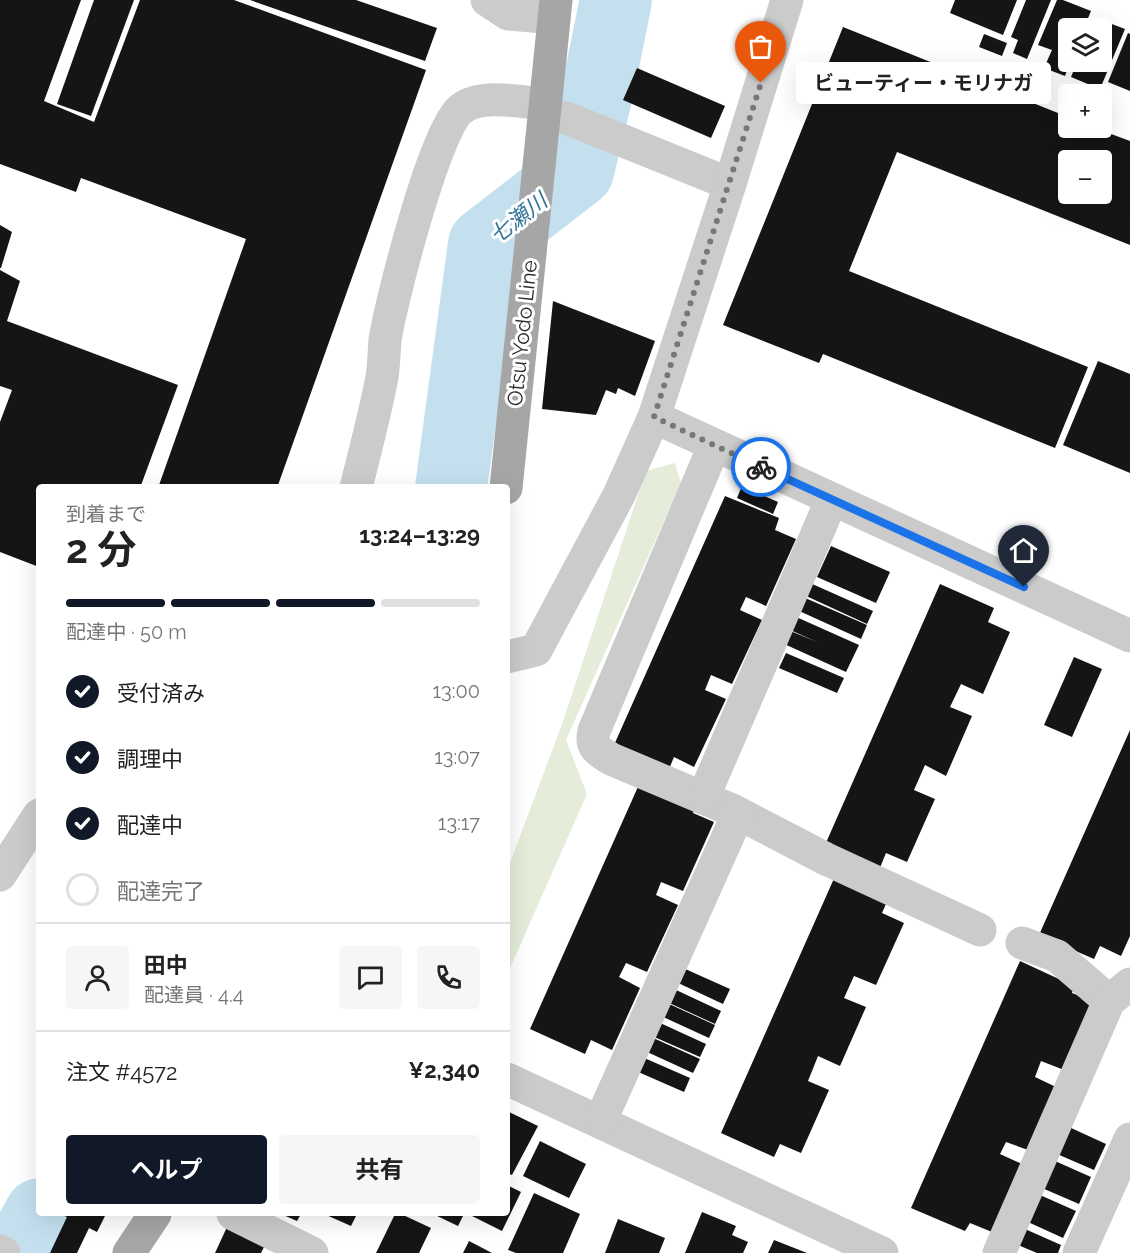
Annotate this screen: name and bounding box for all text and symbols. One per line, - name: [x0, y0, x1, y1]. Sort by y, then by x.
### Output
- map controls: [1058, 18, 1112, 204]
- button: layers: [1058, 18, 1112, 72]
- pin: [735, 21, 786, 83]
- icon: bag: [744, 30, 777, 63]
- callout: ビューティー・モリナガ: [797, 62, 1052, 104]
- text: ビューティー・モリナガ: [814, 71, 1033, 95]
- button: +: [1058, 84, 1112, 138]
- button: −: [1058, 150, 1112, 204]
- water label: 七瀬川: [484, 186, 554, 249]
- street label: Otsu Yodo Line: [502, 259, 542, 407]
- courier: [731, 437, 791, 497]
- icon: bike: [745, 451, 778, 484]
- text: 到着まで: [66, 502, 146, 526]
- text: 13:24–13:29: [359, 522, 480, 548]
- pin: [998, 525, 1049, 587]
- text: 2 分: [66, 526, 136, 572]
- icon: home: [1007, 534, 1040, 567]
- text: 配達中 · 50 m: [66, 620, 187, 644]
- icon: check: [66, 675, 99, 708]
- text: 13:00: [433, 679, 480, 703]
- text: 受付済み: [117, 680, 205, 706]
- icon: check: [66, 741, 99, 774]
- text: 13:07: [434, 745, 480, 769]
- text: 調理中: [117, 746, 183, 772]
- icon: check: [66, 807, 99, 840]
- text: 13:17: [438, 811, 480, 835]
- text: 配達中: [117, 812, 183, 838]
- text: 配達完了: [117, 878, 205, 904]
- button: person: [66, 946, 129, 1009]
- button: chat: [339, 946, 402, 1009]
- button: phone: [417, 946, 480, 1009]
- text: 田中: [144, 952, 188, 978]
- text: 配達員 · 4.4: [144, 983, 244, 1007]
- text: ¥2,340: [408, 1057, 480, 1083]
- text: 注文 #4572: [66, 1059, 177, 1085]
- button: ヘルプ: [66, 1135, 267, 1204]
- button: 共有: [279, 1135, 480, 1204]

